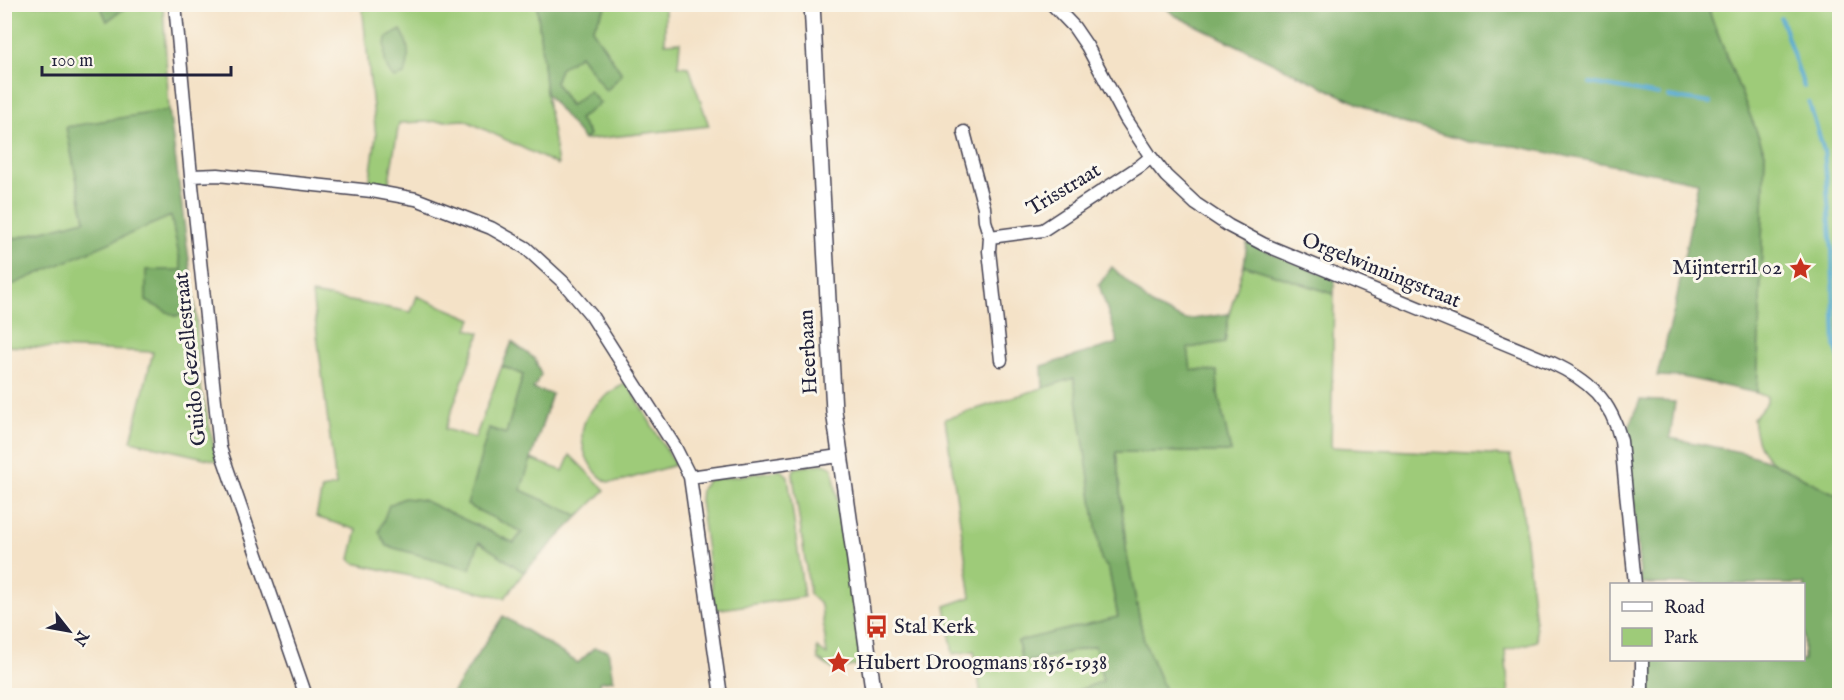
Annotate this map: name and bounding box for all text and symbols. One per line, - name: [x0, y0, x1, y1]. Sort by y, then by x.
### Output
- scale bar: [42, 39, 231, 77]
- text: 100 m: [51, 50, 93, 73]
- street label: Trisstraat: [1022, 157, 1106, 223]
- street label: Orgelwinningstraat: [1298, 227, 1464, 315]
- place label: Mijnterril 02: [1672, 255, 1782, 282]
- place icon: Mijnterril 02: [1787, 255, 1813, 281]
- street label: Guido Gezellestraat: [168, 271, 214, 447]
- street label: Heerbaan: [793, 309, 825, 395]
- legend: [1610, 583, 1805, 661]
- text: Road: [1664, 597, 1705, 620]
- north arrow: [39, 601, 99, 661]
- bus stop icon: Stal Kerk: [863, 614, 889, 640]
- place label: Stal Kerk: [894, 614, 976, 641]
- text: N: [68, 626, 93, 649]
- text: Park: [1664, 627, 1699, 650]
- place icon: Hubert Droogmans 1856-1938: [825, 650, 851, 676]
- place label: Hubert Droogmans 1856-1938: [856, 650, 1107, 677]

